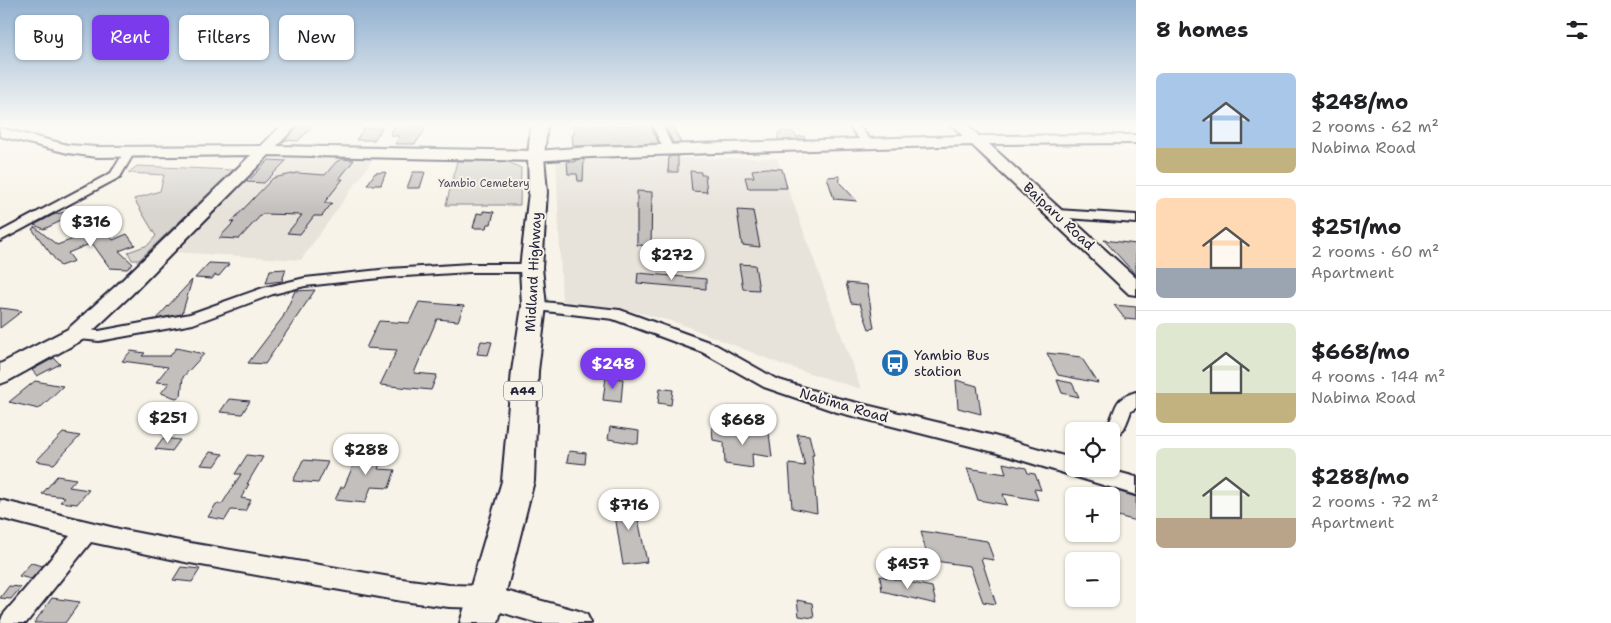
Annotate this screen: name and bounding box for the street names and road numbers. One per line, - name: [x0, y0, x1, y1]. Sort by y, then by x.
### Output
- street label: Baiparu Road: [1019, 178, 1099, 254]
- street label: Midland Highway: [521, 211, 545, 333]
- road number: A44: [504, 382, 542, 401]
- street label: Nabima Road: [797, 384, 891, 426]

